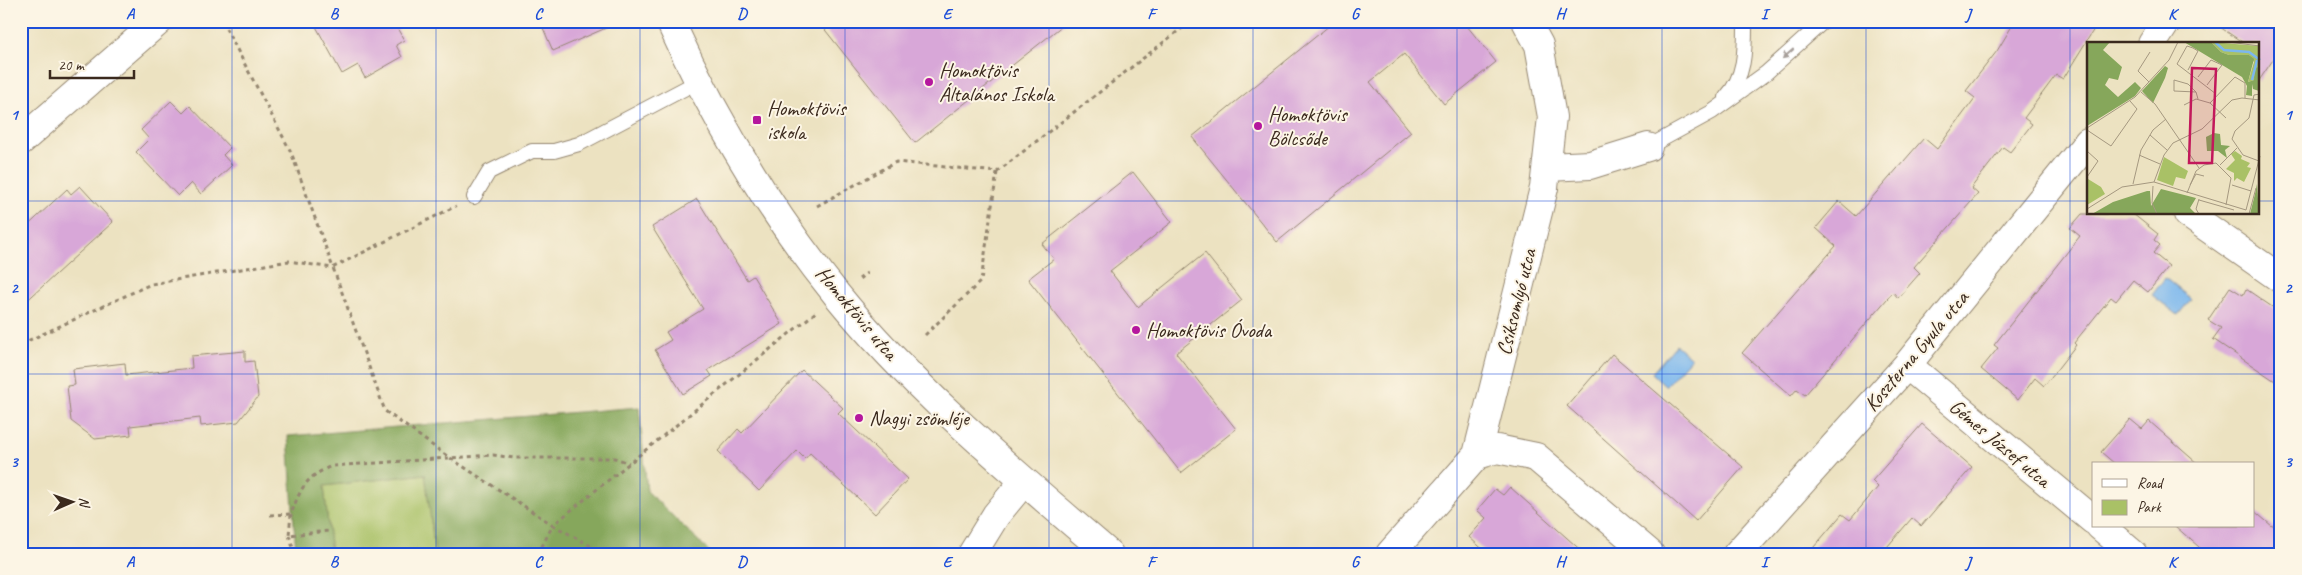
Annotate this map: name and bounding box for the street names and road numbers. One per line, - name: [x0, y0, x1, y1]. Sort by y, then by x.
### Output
- street label: Csíksomlyó utca: [1490, 245, 1542, 358]
- street label: Homoktövis utca: [810, 261, 905, 367]
- street label: Koszterna Gyula utca: [1858, 284, 1975, 417]
- street label: Gémes József utca: [1944, 393, 2058, 494]

